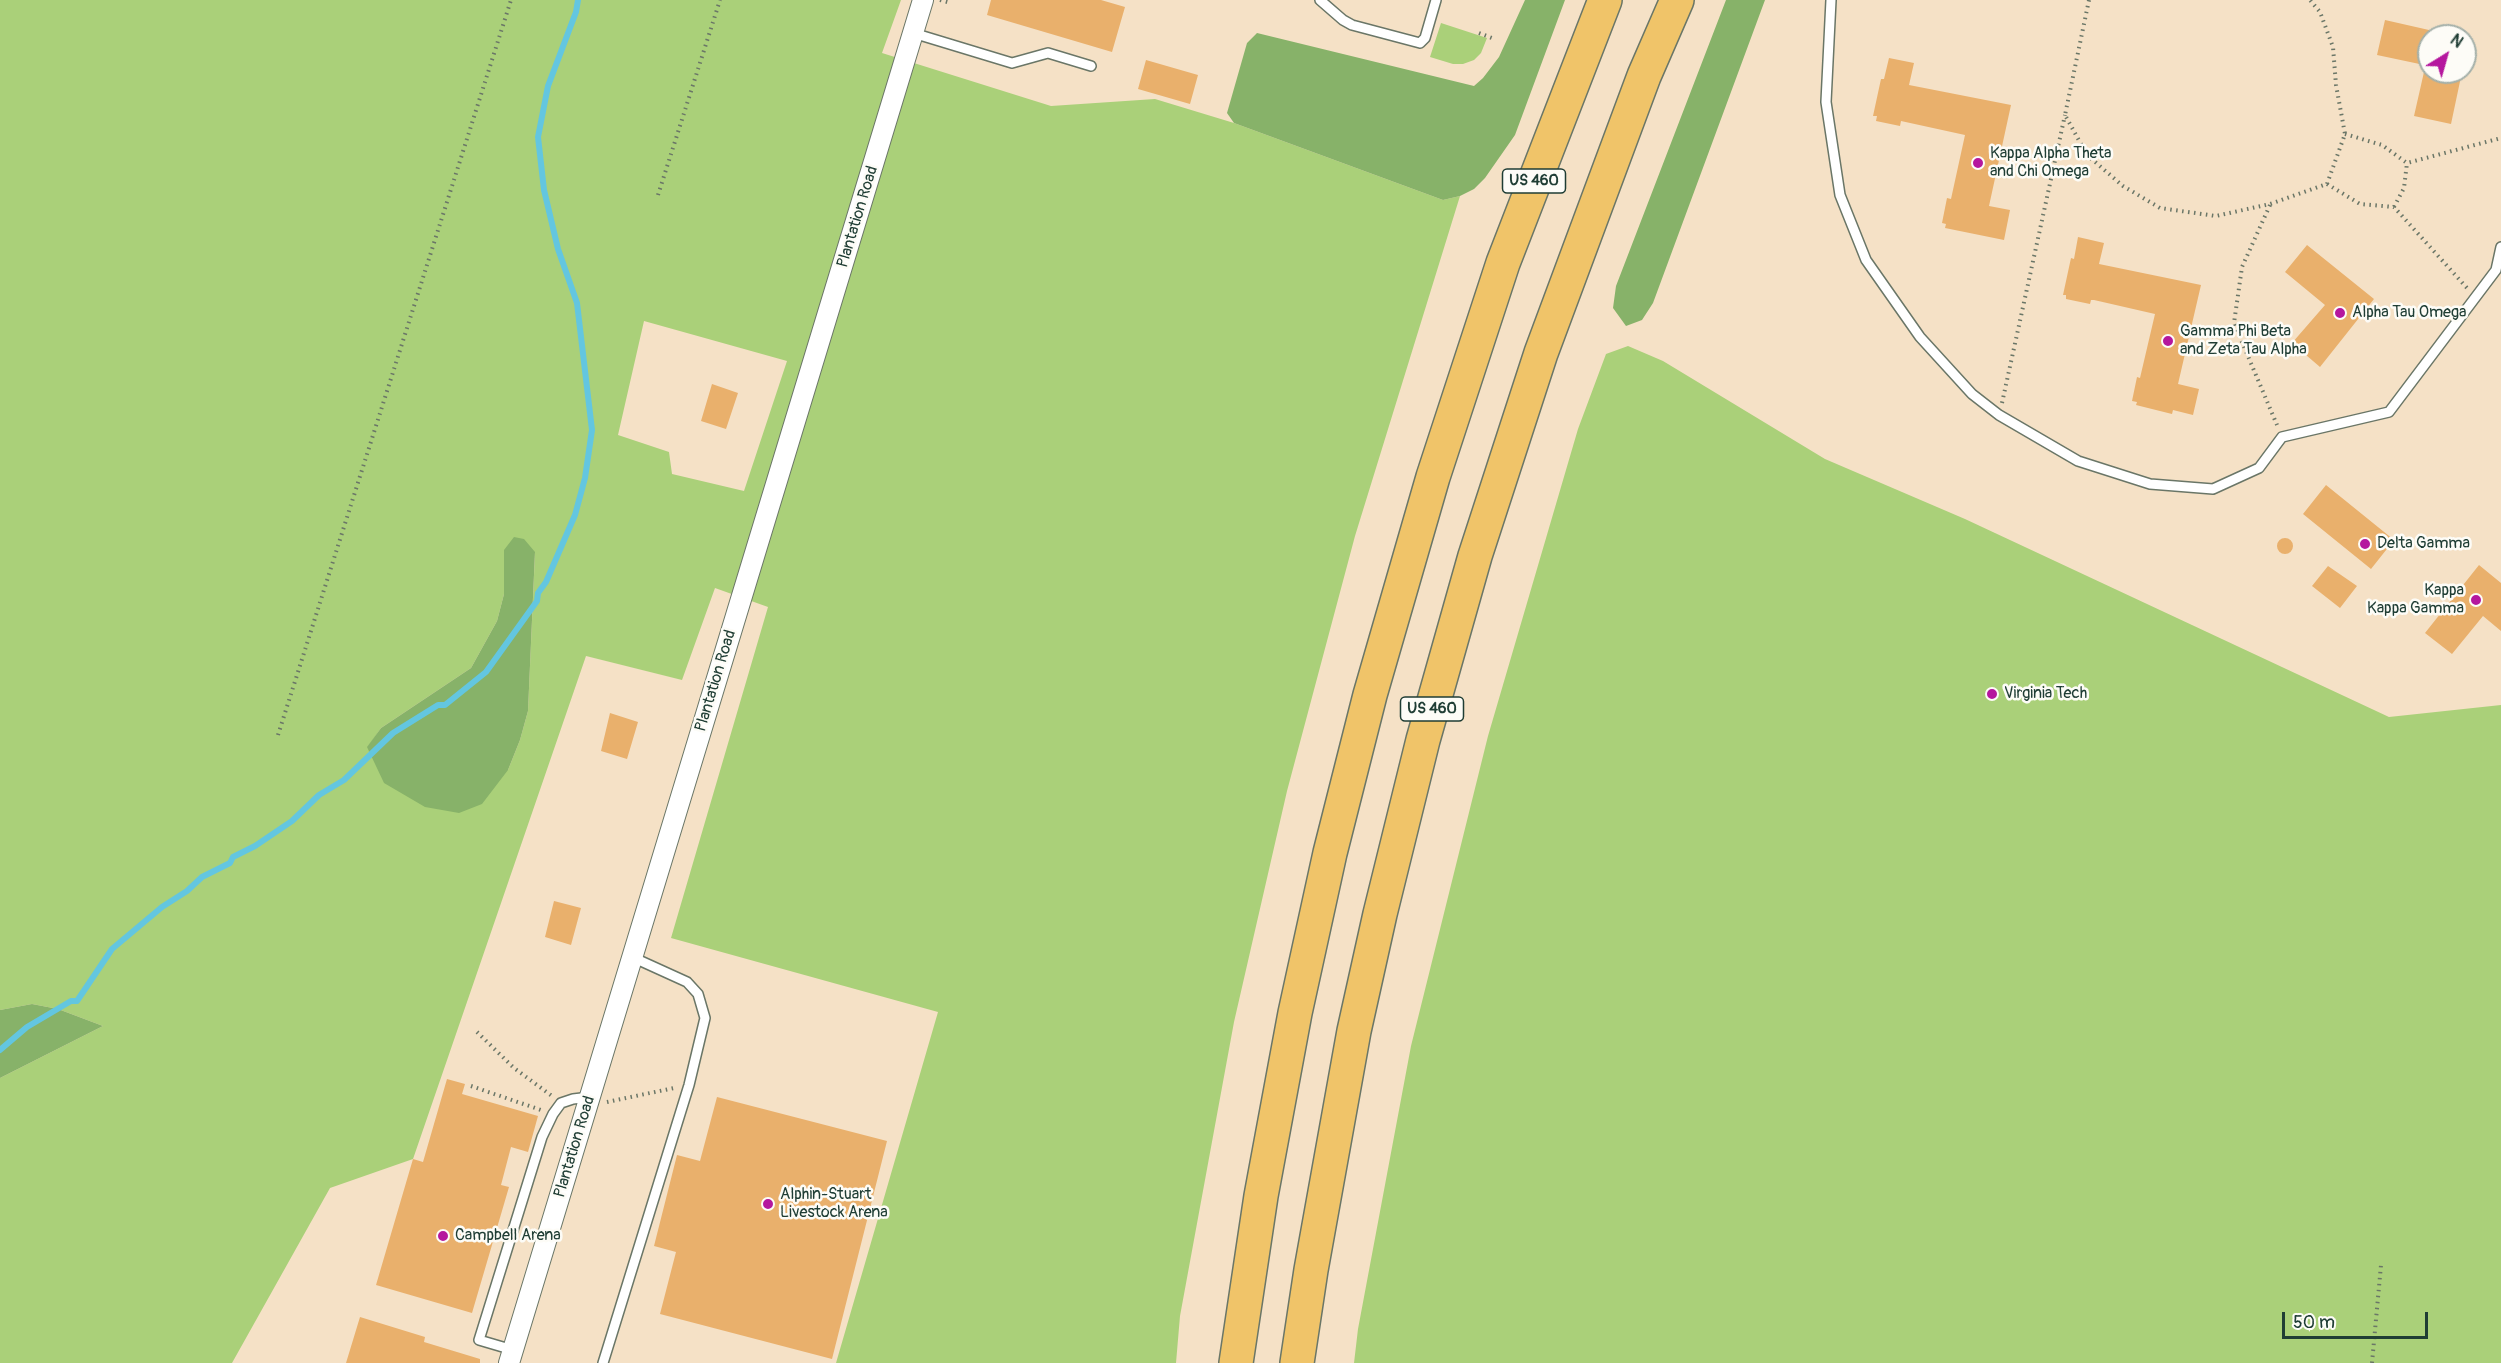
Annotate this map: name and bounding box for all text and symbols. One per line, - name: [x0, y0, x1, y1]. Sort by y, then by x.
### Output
- north arrow: [2417, 24, 2477, 84]
- text: N: [2446, 30, 2467, 52]
- place label: Kappa Alpha Theta and Chi Omega: [1990, 144, 2111, 182]
- marker: Kappa Alpha Theta and Chi Omega: [1971, 156, 1985, 170]
- street label: Plantation Road: [833, 164, 883, 270]
- road number: US 460: [1502, 169, 1565, 193]
- place label: Alpha Tau Omega: [2352, 303, 2466, 323]
- marker: Alpha Tau Omega: [2333, 306, 2347, 320]
- place label: Gamma Phi Beta and Zeta Tau Alpha: [2180, 322, 2307, 360]
- marker: Gamma Phi Beta and Zeta Tau Alpha: [2161, 334, 2175, 348]
- place label: Delta Gamma: [2377, 534, 2470, 554]
- marker: Delta Gamma: [2358, 537, 2372, 551]
- place label: Kappa Kappa Gamma: [2367, 581, 2464, 619]
- marker: Kappa Kappa Gamma: [2469, 593, 2483, 607]
- street label: Plantation Road: [691, 628, 741, 734]
- place label: Virginia Tech: [2004, 684, 2087, 704]
- marker: Virginia Tech: [1985, 687, 1999, 701]
- road number: US 460: [1400, 697, 1464, 721]
- street label: Plantation Road: [550, 1094, 600, 1200]
- place label: Alphin-Stuart Livestock Arena: [780, 1185, 888, 1223]
- marker: Alphin-Stuart Livestock Arena: [761, 1197, 775, 1211]
- place label: Campbell Arena: [455, 1226, 561, 1246]
- marker: Campbell Arena: [436, 1229, 450, 1243]
- scale bar: [2285, 1300, 2430, 1338]
- text: 50 m: [2293, 1311, 2335, 1334]

